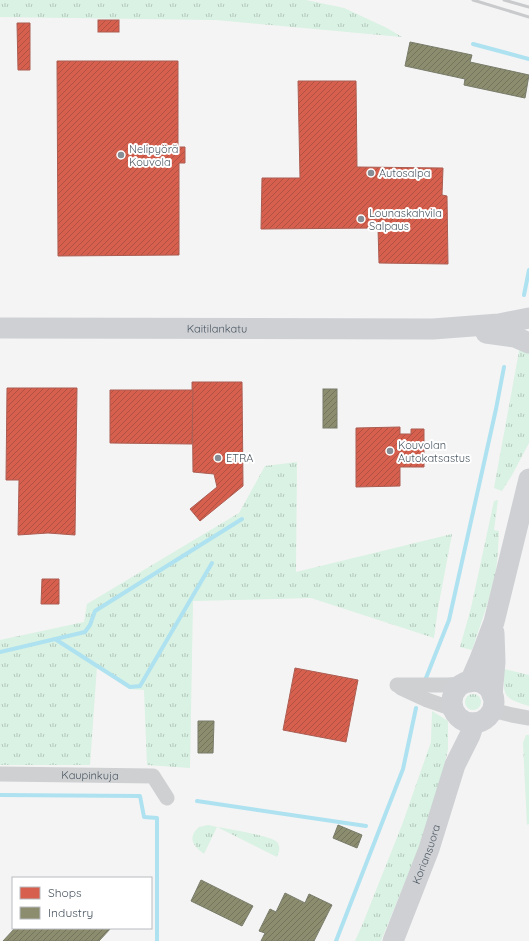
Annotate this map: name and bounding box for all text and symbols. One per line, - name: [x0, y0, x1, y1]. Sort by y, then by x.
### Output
- place label: Nelipyörä Kouvola: [129, 142, 178, 169]
- marker: Nelipyörä Kouvola: [116, 150, 126, 160]
- place label: Autosalpa: [379, 166, 430, 180]
- marker: Autosalpa: [366, 168, 376, 178]
- place label: Lounaskahvila Salpaus: [369, 206, 442, 233]
- marker: Lounaskahvila Salpaus: [356, 214, 366, 224]
- street label: Kaitilankatu: [187, 321, 247, 336]
- place label: Kouvolan Autokatsastus: [398, 438, 470, 465]
- marker: Kouvolan Autokatsastus: [385, 446, 395, 456]
- place label: ETRA: [226, 451, 253, 465]
- marker: ETRA: [213, 453, 223, 463]
- street label: Kaupinkuja: [61, 768, 119, 783]
- street label: Koriansuora: [409, 823, 443, 886]
- legend: [12, 877, 152, 929]
- text: Shops: [48, 885, 82, 900]
- text: Industry: [48, 905, 93, 920]

